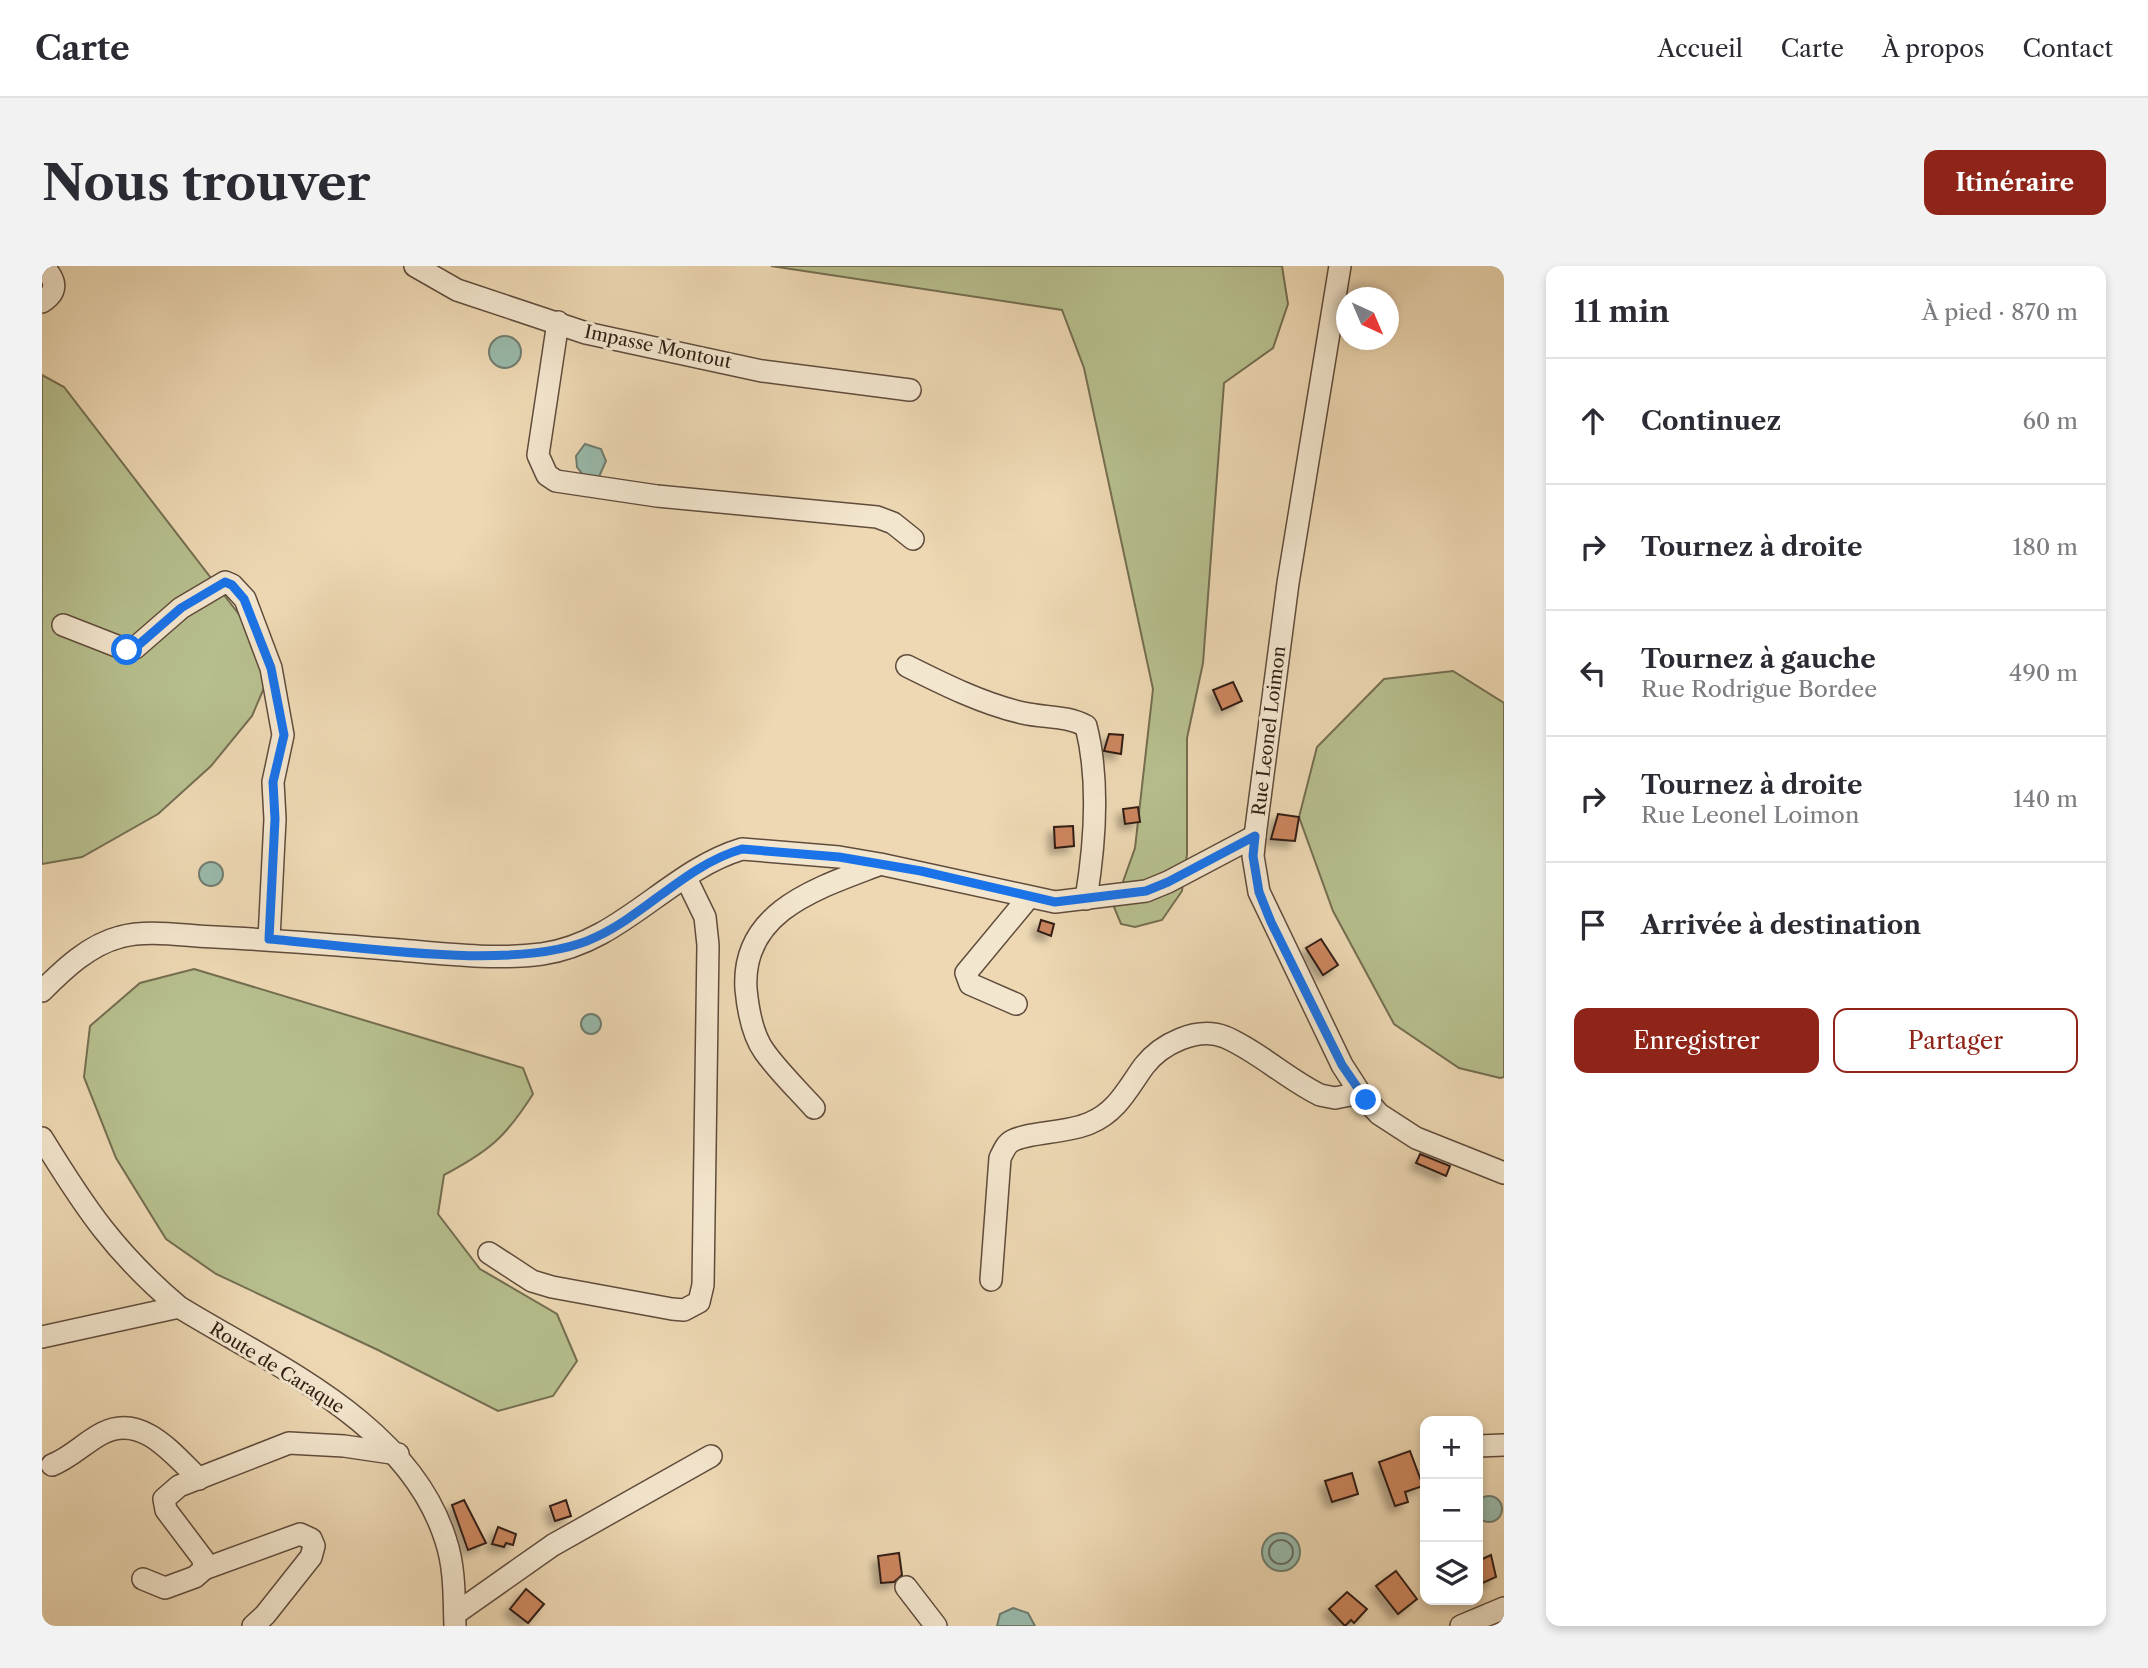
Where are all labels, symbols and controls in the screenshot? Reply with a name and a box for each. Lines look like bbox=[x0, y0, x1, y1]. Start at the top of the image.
text: Carte bbox=[35, 28, 130, 69]
text: Accueil bbox=[1658, 34, 1743, 63]
text: Carte bbox=[1781, 34, 1844, 63]
text: À propos bbox=[1882, 34, 1985, 63]
text: Contact bbox=[2023, 34, 2113, 63]
button: Itinéraire bbox=[1924, 150, 2106, 215]
text: Nous trouver bbox=[42, 152, 370, 213]
north arrow bbox=[1336, 287, 1399, 350]
text: 11 min bbox=[1574, 293, 1670, 330]
text: À pied · 870 m bbox=[1922, 298, 2078, 326]
street label: Impasse Montout bbox=[583, 321, 734, 373]
icon: ahead bbox=[1574, 402, 1612, 440]
text: Continuez bbox=[1641, 405, 1781, 437]
text: 60 m bbox=[2022, 407, 2078, 435]
icon: right bbox=[1574, 528, 1612, 566]
text: Tournez à droite bbox=[1641, 531, 1863, 563]
text: 180 m bbox=[2013, 533, 2078, 561]
route start bbox=[111, 634, 142, 665]
text: Tournez à gauche bbox=[1641, 643, 1876, 675]
street label: Rue Leonel Loimon bbox=[1248, 645, 1290, 817]
icon: left bbox=[1574, 654, 1612, 692]
text: 490 m bbox=[2009, 659, 2078, 687]
text: Rue Rodrigue Bordee bbox=[1641, 675, 1877, 703]
text: Tournez à droite bbox=[1641, 769, 1863, 801]
icon: right bbox=[1574, 780, 1612, 818]
text: 140 m bbox=[2013, 785, 2078, 813]
text: Rue Leonel Loimon bbox=[1641, 801, 1859, 829]
icon: arrive bbox=[1574, 906, 1612, 944]
text: Arrivée à destination bbox=[1641, 909, 1921, 941]
button: Enregistrer bbox=[1574, 1008, 1819, 1073]
button: Partager bbox=[1833, 1008, 2078, 1073]
route end bbox=[1350, 1084, 1381, 1115]
street label: Route de Caraque bbox=[206, 1318, 348, 1418]
map controls bbox=[1420, 1416, 1483, 1605]
button: + bbox=[1420, 1416, 1483, 1479]
button: − bbox=[1420, 1479, 1483, 1542]
button: layers bbox=[1420, 1542, 1483, 1605]

